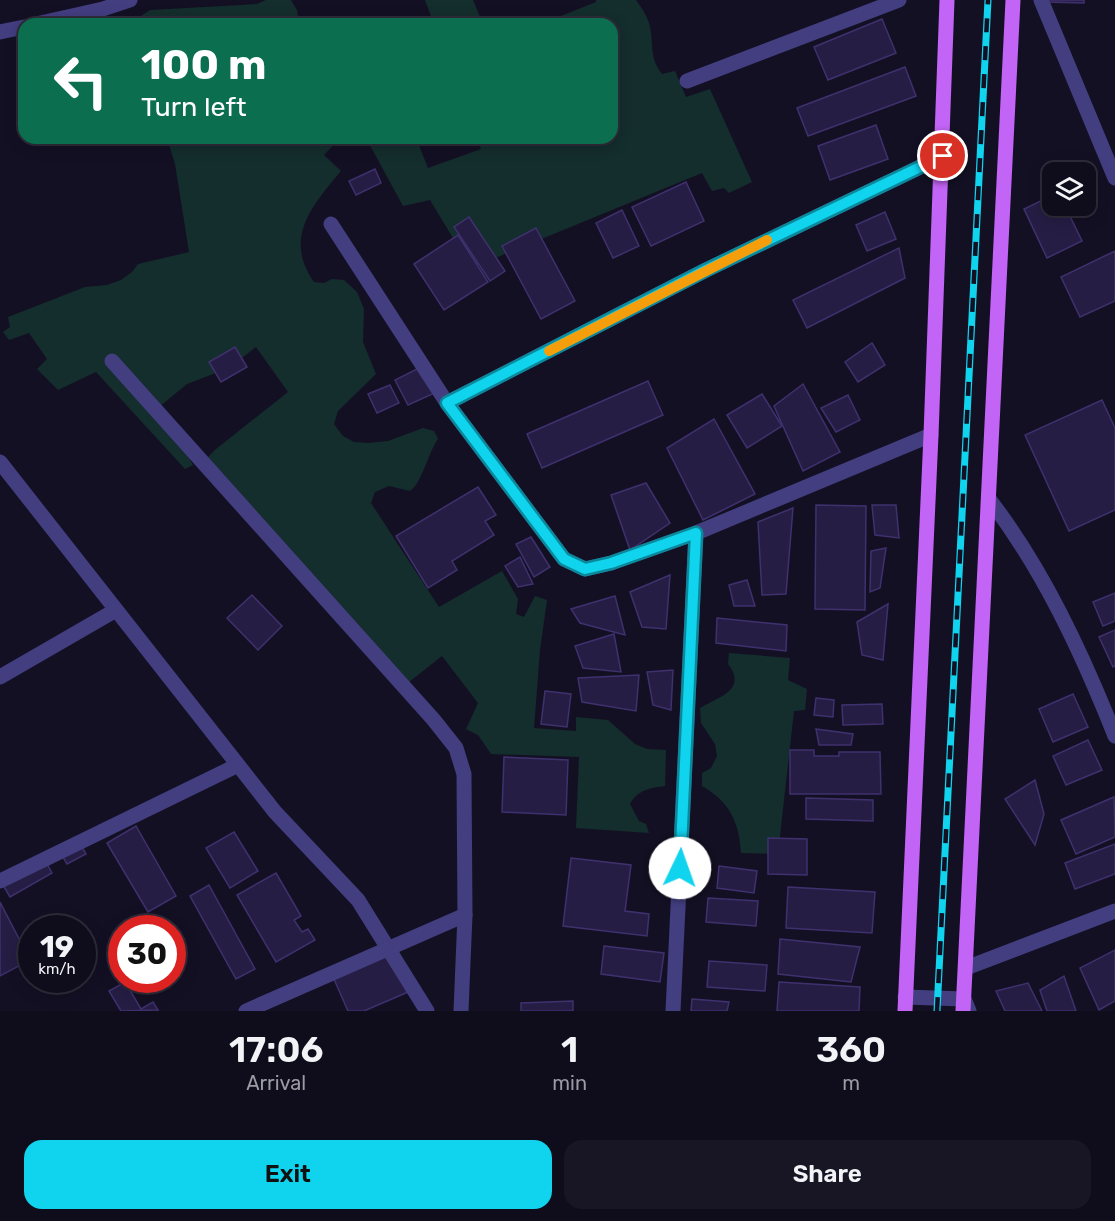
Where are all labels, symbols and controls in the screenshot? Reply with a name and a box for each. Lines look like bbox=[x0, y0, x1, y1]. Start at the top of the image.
text: 100 m bbox=[141, 40, 266, 90]
icon: left bbox=[42, 42, 120, 120]
text: Turn left bbox=[141, 91, 246, 123]
pin bbox=[917, 130, 968, 181]
icon: arrive bbox=[926, 139, 959, 172]
map controls bbox=[1042, 162, 1096, 216]
button: layers bbox=[1042, 162, 1096, 216]
position arrow bbox=[648, 836, 712, 900]
speed limit sign: 30 bbox=[108, 915, 186, 993]
text: 19 bbox=[40, 929, 74, 965]
text: km/h bbox=[38, 960, 76, 978]
text: 17:06 bbox=[229, 1028, 323, 1071]
text: 1 bbox=[561, 1028, 578, 1071]
text: 360 bbox=[816, 1028, 886, 1071]
text: Arrival bbox=[246, 1071, 306, 1095]
text: min bbox=[552, 1071, 587, 1095]
text: m bbox=[842, 1071, 860, 1095]
button: Exit bbox=[24, 1140, 552, 1209]
button: Share bbox=[564, 1140, 1091, 1209]

